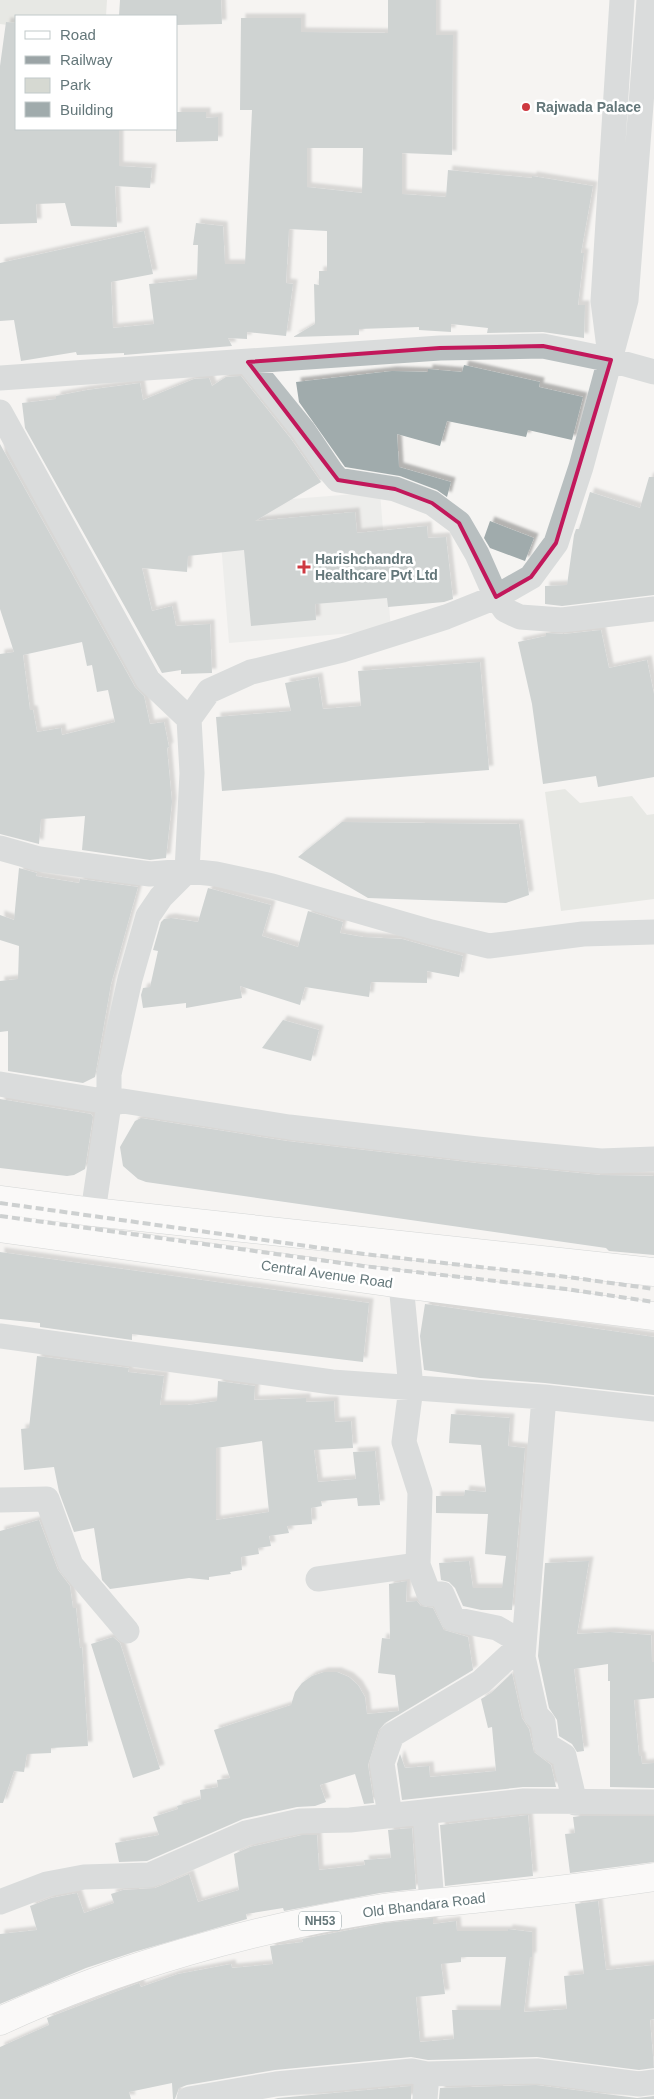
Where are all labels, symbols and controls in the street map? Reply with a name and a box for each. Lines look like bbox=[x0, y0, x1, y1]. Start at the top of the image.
legend bbox=[15, 15, 178, 130]
text: Road bbox=[60, 26, 96, 43]
text: Railway bbox=[60, 51, 113, 68]
text: Park bbox=[60, 76, 91, 93]
place label: Rajwada Palace bbox=[536, 99, 641, 115]
text: Building bbox=[60, 101, 113, 118]
marker: Rajwada Palace bbox=[520, 101, 532, 113]
place label: Harishchandra Healthcare Pvt Ltd bbox=[315, 551, 438, 583]
marker: Harishchandra Healthcare Pvt Ltd bbox=[297, 560, 311, 574]
street label: Central Avenue Road bbox=[260, 1257, 394, 1291]
street label: Old Bhandara Road bbox=[362, 1890, 486, 1920]
road number: NH53 bbox=[299, 1912, 341, 1930]

